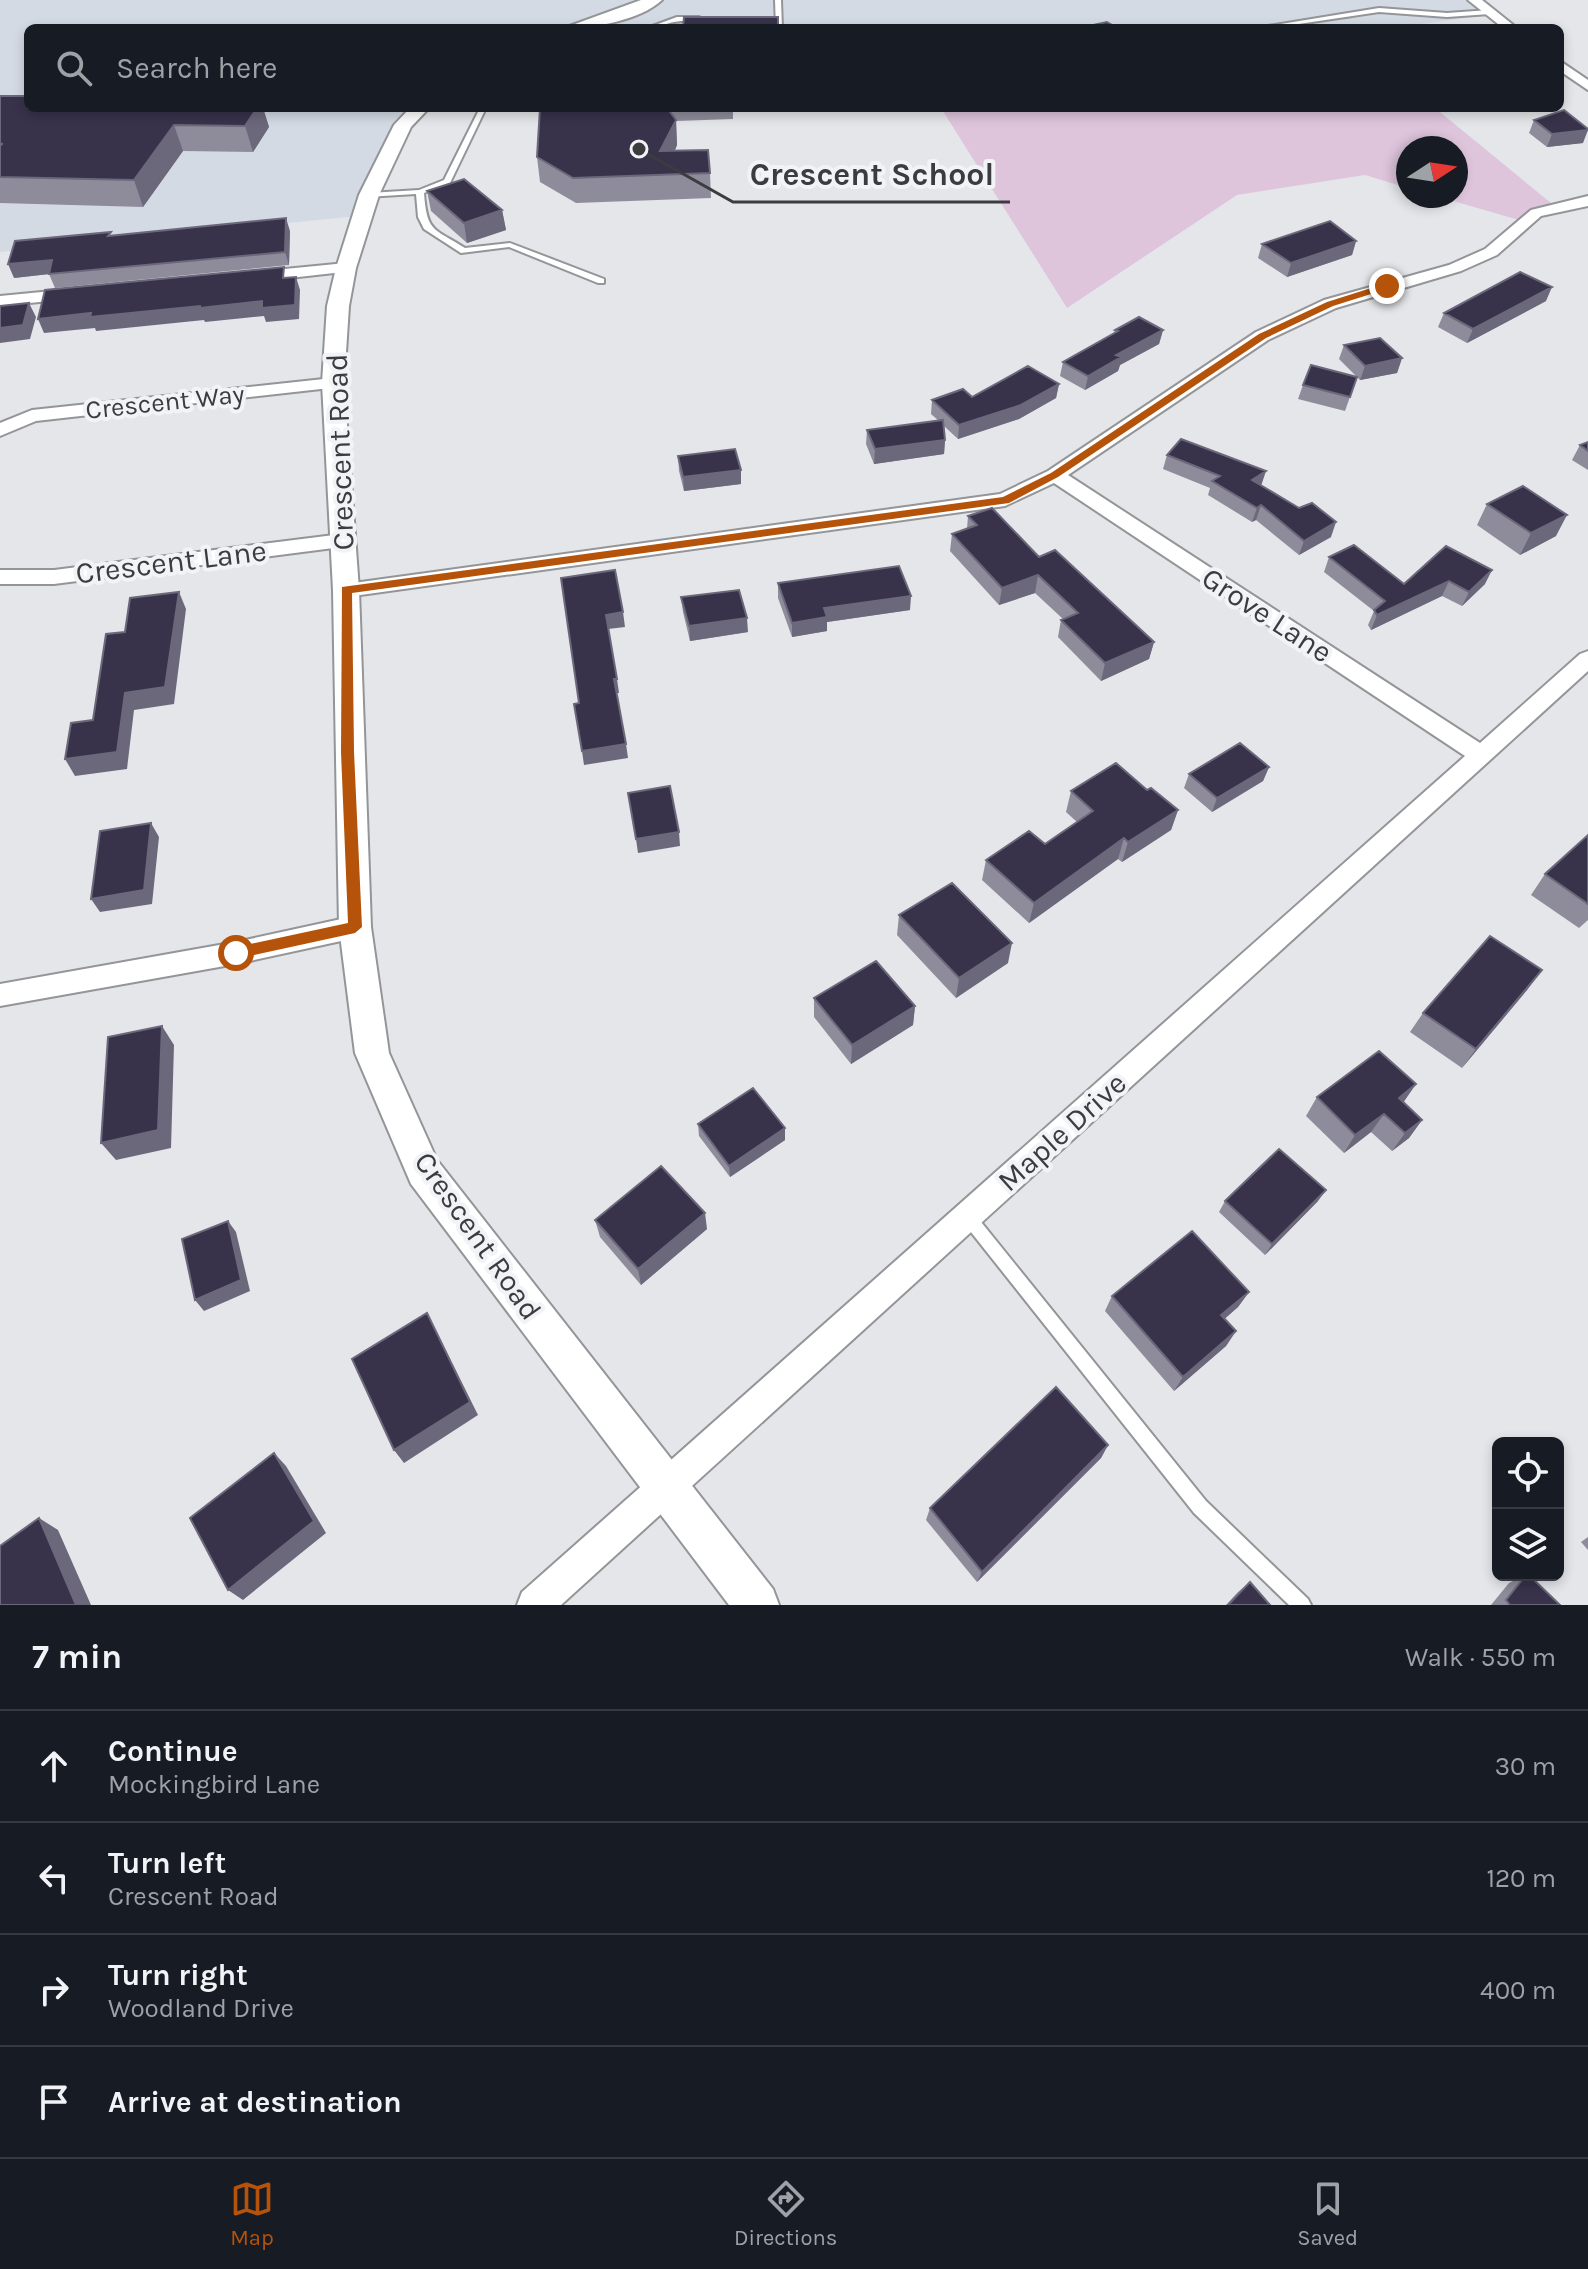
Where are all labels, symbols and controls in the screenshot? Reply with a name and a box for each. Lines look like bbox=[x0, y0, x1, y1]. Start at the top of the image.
search box bbox=[24, 24, 1564, 112]
icon: search bbox=[52, 46, 96, 90]
text: Search here bbox=[116, 50, 277, 86]
north arrow bbox=[1396, 136, 1468, 208]
callout: Crescent School bbox=[733, 146, 1010, 202]
text: Crescent School bbox=[750, 156, 994, 193]
route end bbox=[1369, 268, 1405, 304]
street label: Crescent Road bbox=[319, 353, 361, 551]
street label: Crescent Way bbox=[84, 378, 246, 426]
street label: Crescent Lane bbox=[74, 532, 268, 592]
street label: Grove Lane bbox=[1195, 560, 1339, 670]
route start bbox=[218, 935, 254, 971]
street label: Maple Drive bbox=[990, 1065, 1134, 1199]
street label: Crescent Road bbox=[407, 1145, 549, 1327]
map controls bbox=[1492, 1437, 1564, 1581]
button: locate bbox=[1492, 1437, 1564, 1509]
button: layers bbox=[1492, 1509, 1564, 1581]
text: 7 min bbox=[32, 1637, 122, 1677]
text: Walk · 550 m bbox=[1405, 1642, 1556, 1673]
text: Continue bbox=[108, 1733, 238, 1769]
icon: ahead bbox=[32, 1744, 76, 1788]
text: 30 m bbox=[1495, 1751, 1556, 1782]
text: Mockingbird Lane bbox=[108, 1769, 320, 1800]
text: Turn left bbox=[108, 1845, 226, 1881]
icon: left bbox=[32, 1856, 76, 1900]
text: 120 m bbox=[1486, 1863, 1556, 1894]
text: Crescent Road bbox=[108, 1881, 279, 1912]
text: Turn right bbox=[108, 1957, 248, 1993]
icon: right bbox=[32, 1968, 76, 2012]
text: 400 m bbox=[1480, 1975, 1556, 2006]
text: Woodland Drive bbox=[108, 1993, 294, 2024]
icon: arrive bbox=[32, 2080, 76, 2124]
text: Arrive at destination bbox=[108, 2084, 402, 2120]
tab: Map bbox=[230, 2177, 274, 2251]
tab: Directions bbox=[734, 2177, 837, 2251]
tab: Saved bbox=[1297, 2177, 1358, 2251]

